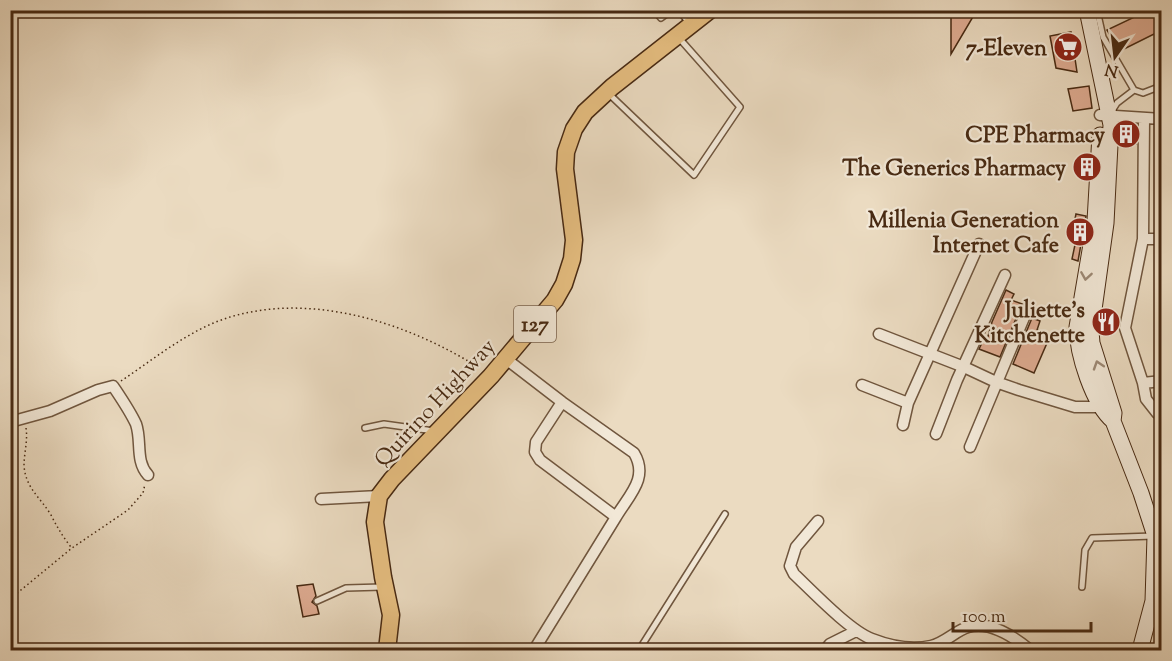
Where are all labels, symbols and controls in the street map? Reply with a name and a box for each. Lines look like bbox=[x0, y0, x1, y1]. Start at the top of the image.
north arrow bbox=[1085, 27, 1145, 87]
supermarket icon: 7-Eleven bbox=[1052, 31, 1084, 63]
place label: 7-Eleven bbox=[966, 34, 1047, 66]
text: N bbox=[1103, 56, 1121, 82]
building icon: CPE Pharmacy bbox=[1110, 118, 1142, 150]
place label: CPE Pharmacy bbox=[965, 121, 1105, 153]
building icon: The Generics Pharmacy bbox=[1071, 151, 1103, 183]
place label: The Generics Pharmacy bbox=[842, 154, 1066, 186]
place label: Millenia Generation Internet Cafe bbox=[868, 206, 1059, 263]
building icon: Millenia Generation Internet Cafe bbox=[1064, 216, 1096, 248]
one-way arrow bbox=[1080, 270, 1093, 280]
place label: Juliette's Kitchenette bbox=[974, 296, 1085, 353]
road number: 127 bbox=[514, 306, 556, 342]
restaurant icon: Juliette's Kitchenette bbox=[1090, 306, 1122, 338]
street label: Quirino Highway bbox=[368, 333, 504, 475]
one-way arrow bbox=[1093, 360, 1105, 371]
scale bar bbox=[953, 595, 1091, 633]
text: 100 m bbox=[962, 605, 1006, 631]

